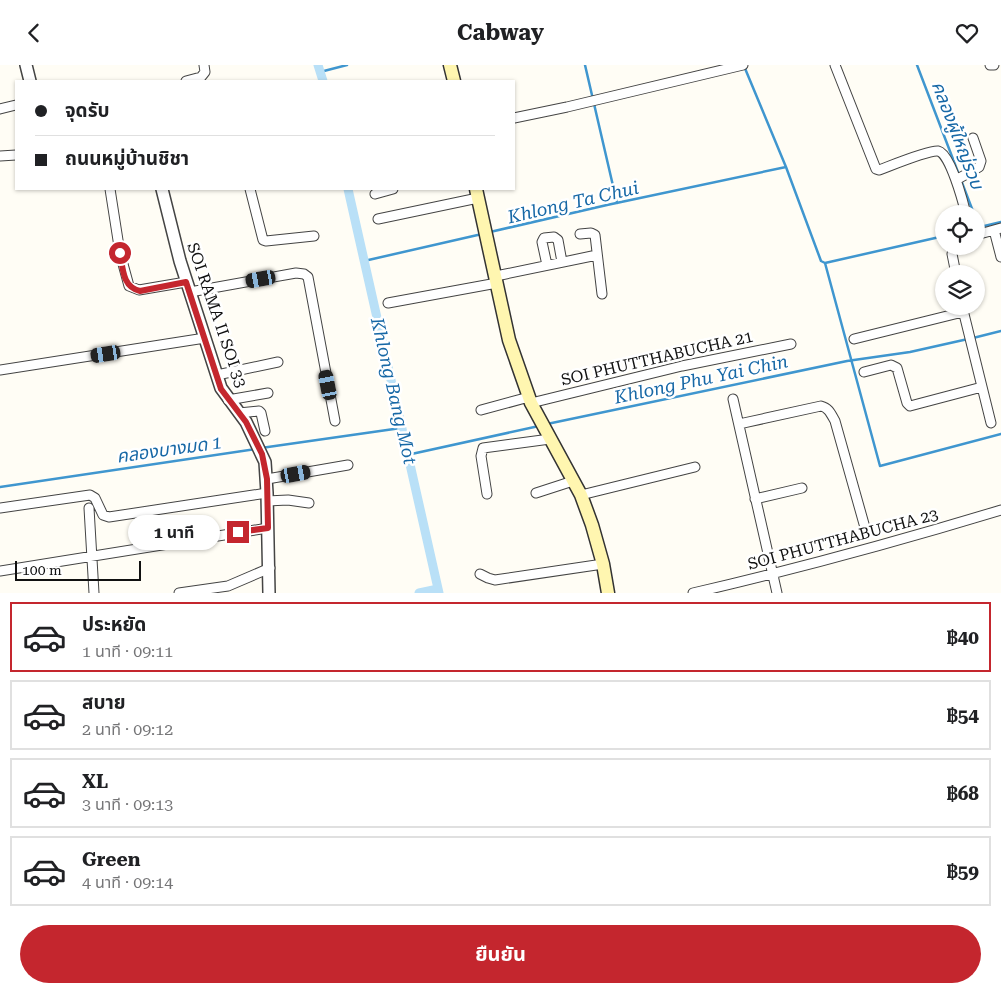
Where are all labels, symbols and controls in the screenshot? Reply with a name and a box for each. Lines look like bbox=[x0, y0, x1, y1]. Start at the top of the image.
icon: back bbox=[20, 19, 48, 47]
icon: heart bbox=[953, 19, 981, 47]
text: Cabway bbox=[457, 20, 544, 45]
water label: คลองผู้ใหญ่รวบ bbox=[927, 78, 989, 193]
text: จุดรับ bbox=[65, 99, 110, 122]
text: ถนนหมู่บ้านชิชา bbox=[65, 147, 189, 170]
water label: Khlong Ta Chui bbox=[504, 177, 641, 228]
map controls bbox=[935, 205, 985, 315]
button: locate bbox=[935, 205, 985, 255]
street label: SOI RAMA II SOI 33 bbox=[183, 240, 251, 390]
route start bbox=[109, 242, 131, 264]
button: layers bbox=[935, 265, 985, 315]
car bbox=[244, 269, 277, 289]
water label: Khlong Bang Mot bbox=[367, 315, 421, 467]
street label: SOI PHUTTHABUCHA 21 bbox=[559, 327, 755, 389]
car bbox=[90, 344, 121, 364]
water label: Khlong Phu Yai Chin bbox=[611, 350, 790, 408]
car bbox=[317, 369, 338, 401]
water label: คลองบางมด 1 bbox=[115, 431, 223, 467]
car bbox=[279, 464, 312, 484]
street label: SOI PHUTTHABUCHA 23 bbox=[746, 504, 940, 574]
callout: 1 นาที bbox=[128, 515, 220, 549]
route end bbox=[227, 521, 249, 543]
text: 1 นาที bbox=[154, 523, 194, 542]
scale bar bbox=[15, 558, 141, 581]
text: 100 m bbox=[22, 562, 62, 578]
text: ประหยัด bbox=[82, 613, 146, 636]
icon: car bbox=[22, 615, 67, 660]
text: ฿40 bbox=[947, 626, 979, 649]
text: 1 นาที · 09:11 bbox=[82, 642, 173, 661]
text: สบาย bbox=[82, 691, 126, 714]
icon: car bbox=[22, 693, 67, 738]
text: ฿54 bbox=[947, 704, 979, 727]
text: 2 นาที · 09:12 bbox=[82, 720, 173, 739]
text: XL bbox=[82, 770, 108, 793]
icon: car bbox=[22, 771, 67, 816]
text: ฿68 bbox=[947, 782, 979, 805]
text: 3 นาที · 09:13 bbox=[82, 795, 173, 814]
text: Green bbox=[82, 848, 140, 871]
icon: car bbox=[22, 849, 67, 894]
text: ฿59 bbox=[947, 860, 979, 883]
text: 4 นาที · 09:14 bbox=[82, 873, 173, 892]
button: ยืนยัน bbox=[20, 925, 981, 983]

